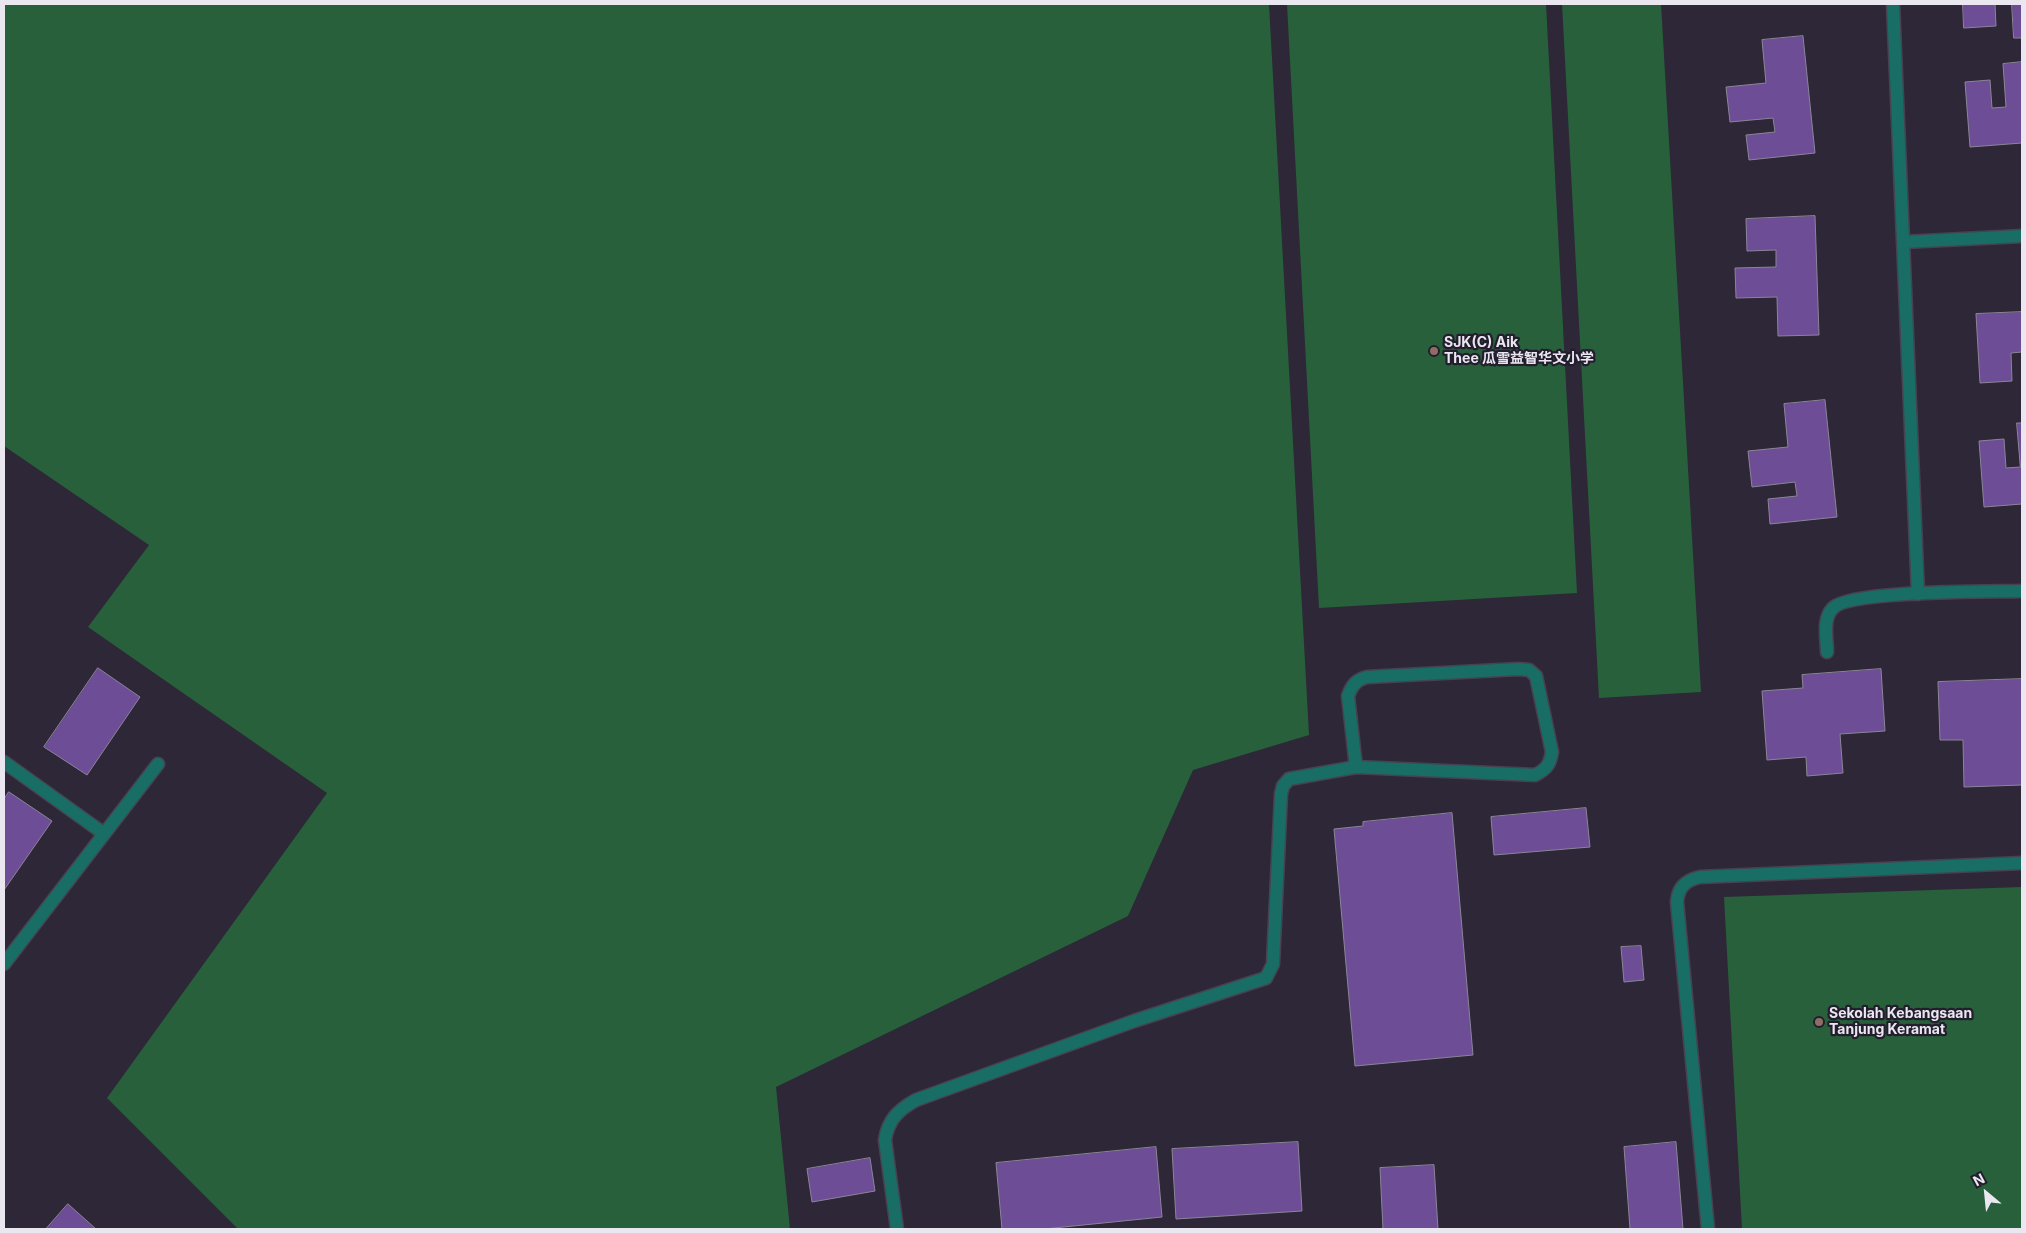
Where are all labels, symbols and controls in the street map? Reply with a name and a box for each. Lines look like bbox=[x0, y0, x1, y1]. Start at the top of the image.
place label: SJK(C) Aik Thee 瓜雪益智华文小学 bbox=[1444, 335, 1594, 368]
marker: SJK(C) Aik Thee 瓜雪益智华文小学 bbox=[1428, 345, 1440, 357]
place label: Sekolah Kebangsaan Tanjung Keramat bbox=[1829, 1006, 1972, 1038]
marker: Sekolah Kebangsaan Tanjung Keramat bbox=[1813, 1016, 1825, 1028]
north arrow bbox=[1961, 1168, 2011, 1218]
text: N bbox=[1970, 1169, 1987, 1189]

